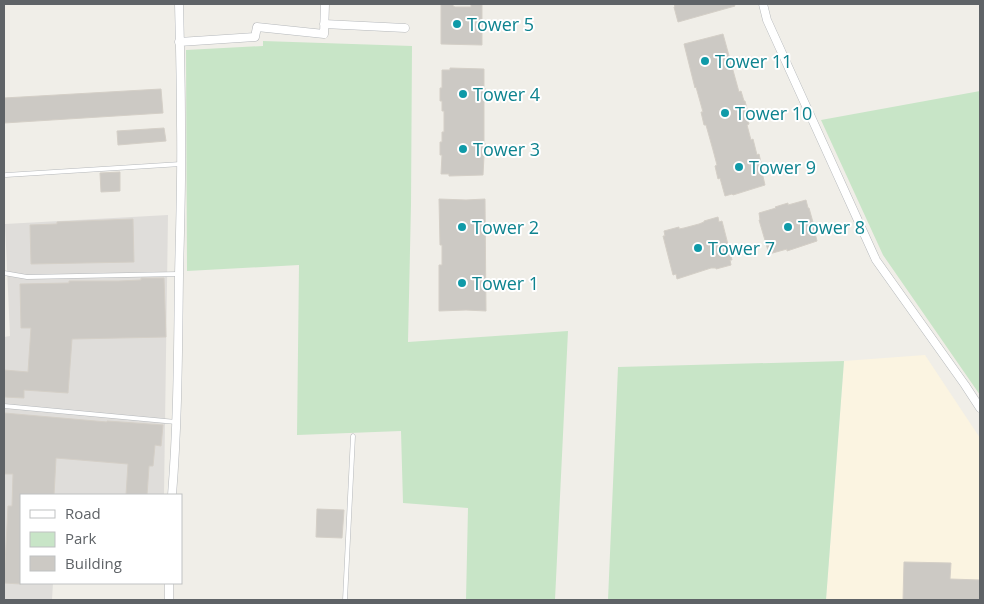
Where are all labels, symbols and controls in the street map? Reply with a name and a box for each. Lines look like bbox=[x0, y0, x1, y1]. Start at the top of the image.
place label: Tower 5 bbox=[467, 12, 534, 36]
marker: Tower 5 bbox=[451, 18, 463, 30]
place label: Tower 11 bbox=[715, 49, 792, 73]
marker: Tower 11 bbox=[699, 55, 711, 67]
place label: Tower 4 bbox=[473, 82, 540, 106]
marker: Tower 4 bbox=[457, 88, 469, 100]
place label: Tower 10 bbox=[735, 101, 812, 125]
marker: Tower 10 bbox=[719, 107, 731, 119]
place label: Tower 3 bbox=[473, 137, 540, 161]
marker: Tower 3 bbox=[457, 143, 469, 155]
place label: Tower 9 bbox=[749, 155, 816, 179]
marker: Tower 9 bbox=[733, 161, 745, 173]
place label: Tower 2 bbox=[472, 215, 539, 239]
place label: Tower 8 bbox=[798, 215, 865, 239]
marker: Tower 2 bbox=[456, 221, 468, 233]
marker: Tower 8 bbox=[782, 221, 794, 233]
place label: Tower 7 bbox=[708, 236, 775, 260]
marker: Tower 7 bbox=[692, 242, 704, 254]
place label: Tower 1 bbox=[472, 271, 539, 295]
marker: Tower 1 bbox=[456, 277, 468, 289]
legend bbox=[20, 494, 182, 584]
text: Road bbox=[65, 503, 101, 523]
text: Park bbox=[65, 528, 96, 548]
text: Building bbox=[65, 553, 122, 573]

